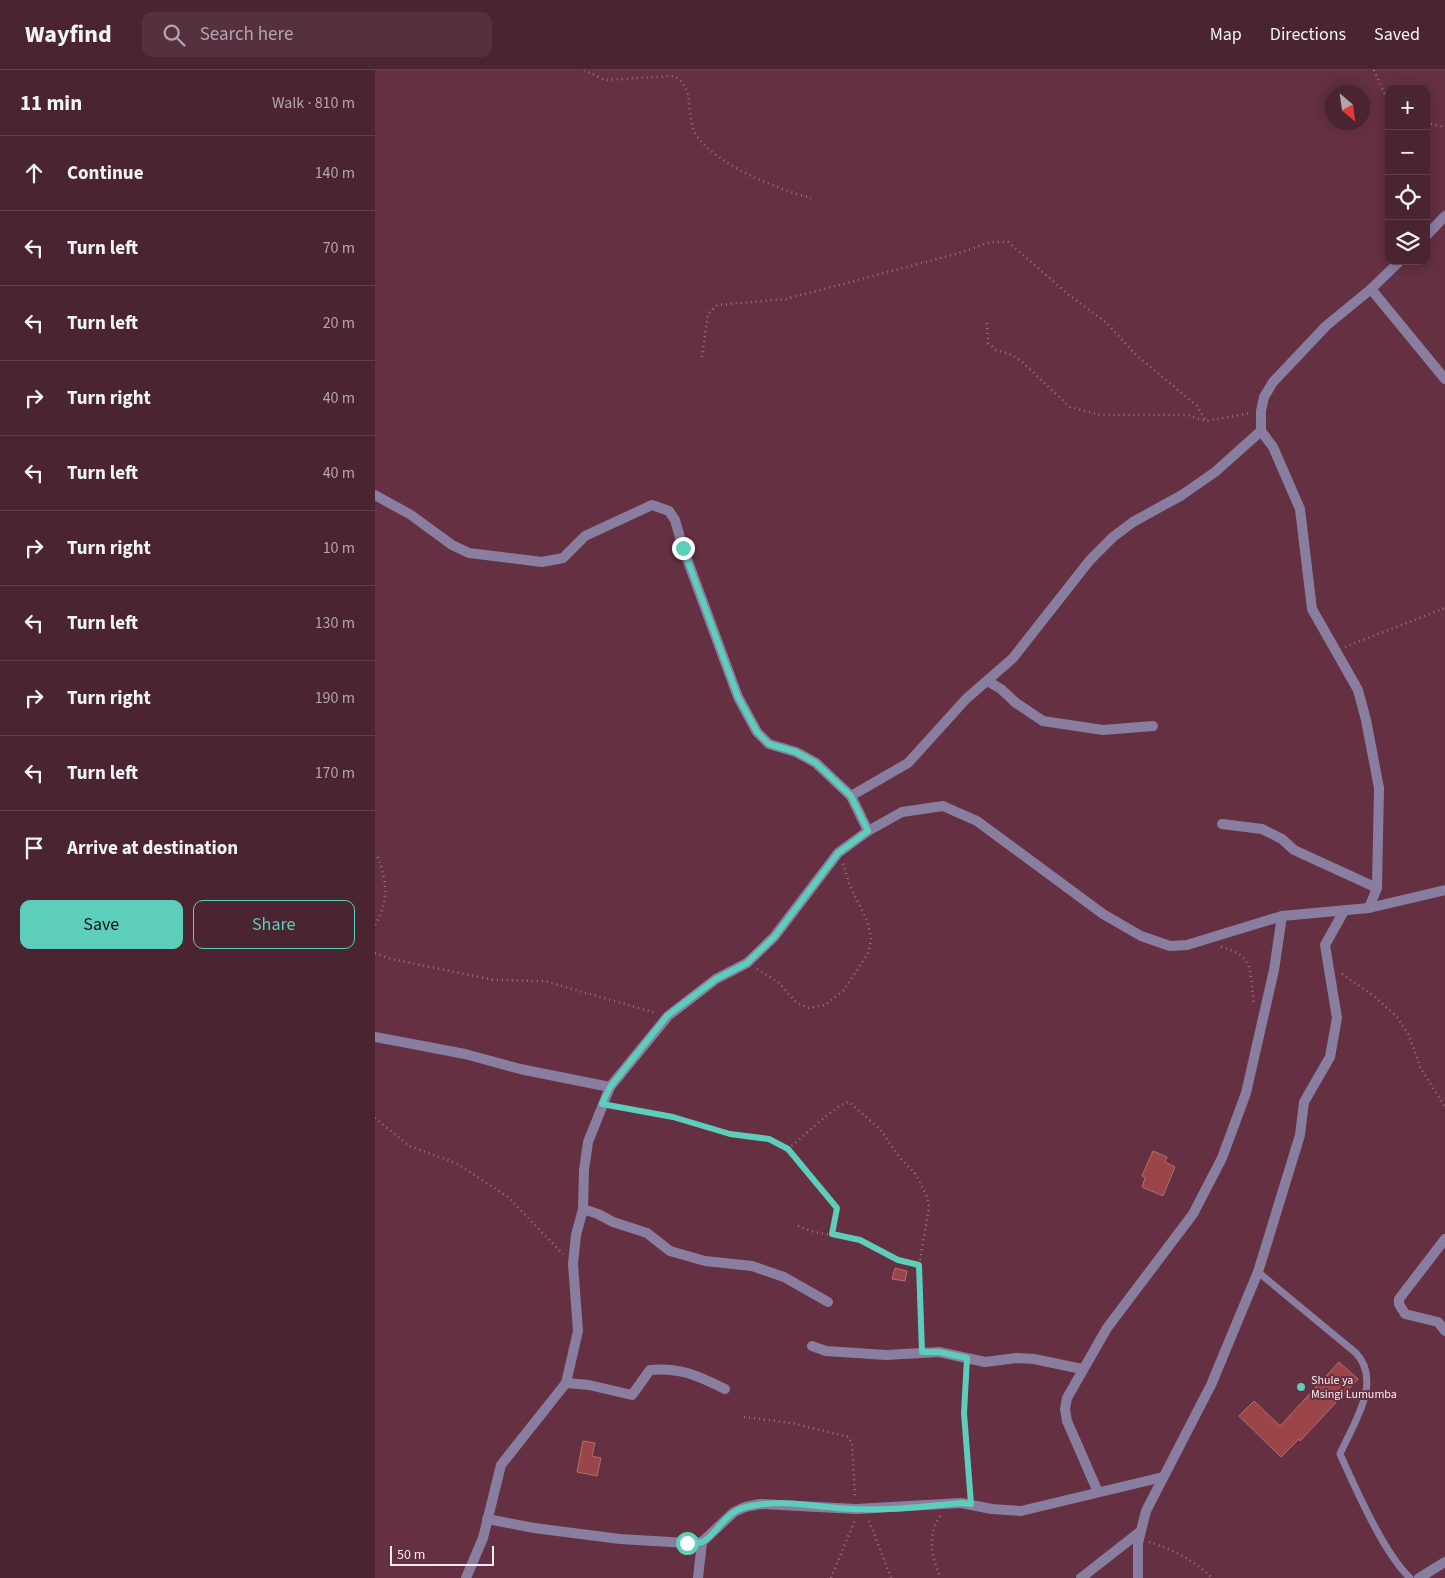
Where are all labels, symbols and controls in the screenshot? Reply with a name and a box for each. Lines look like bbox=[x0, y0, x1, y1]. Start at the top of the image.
search box bbox=[142, 12, 492, 57]
text: Wayfind bbox=[25, 17, 112, 52]
icon: search bbox=[160, 21, 188, 49]
text: Search here bbox=[200, 21, 293, 48]
text: Map bbox=[1210, 22, 1242, 47]
text: Directions bbox=[1270, 22, 1346, 47]
text: Saved bbox=[1374, 22, 1420, 47]
north arrow bbox=[1325, 85, 1370, 130]
map controls bbox=[1385, 85, 1430, 265]
button: + bbox=[1385, 85, 1430, 130]
text: 11 min bbox=[20, 88, 82, 118]
text: Walk · 810 m bbox=[272, 92, 355, 114]
button: − bbox=[1385, 130, 1430, 175]
icon: ahead bbox=[20, 159, 48, 187]
text: Continue bbox=[67, 160, 144, 187]
text: 140 m bbox=[315, 162, 355, 184]
button: locate bbox=[1385, 175, 1430, 220]
button: layers bbox=[1385, 220, 1430, 265]
icon: left bbox=[20, 234, 48, 262]
text: Turn left bbox=[67, 235, 138, 262]
text: 70 m bbox=[323, 237, 355, 259]
icon: left bbox=[20, 309, 48, 337]
text: Turn left bbox=[67, 310, 138, 337]
text: 20 m bbox=[323, 312, 355, 334]
icon: right bbox=[20, 384, 48, 412]
text: Turn right bbox=[67, 385, 151, 412]
text: 40 m bbox=[323, 387, 355, 409]
icon: left bbox=[20, 459, 48, 487]
text: Turn left bbox=[67, 460, 138, 487]
text: 40 m bbox=[323, 462, 355, 484]
icon: right bbox=[20, 534, 48, 562]
text: Turn right bbox=[67, 535, 151, 562]
text: 10 m bbox=[323, 537, 355, 559]
route end bbox=[672, 537, 695, 560]
icon: left bbox=[20, 609, 48, 637]
text: Turn left bbox=[67, 610, 138, 637]
text: 130 m bbox=[315, 612, 355, 634]
icon: right bbox=[20, 684, 48, 712]
text: Turn right bbox=[67, 685, 151, 712]
text: 190 m bbox=[315, 687, 355, 709]
icon: left bbox=[20, 759, 48, 787]
text: Turn left bbox=[67, 760, 138, 787]
text: 170 m bbox=[315, 762, 355, 784]
icon: arrive bbox=[20, 834, 48, 862]
text: Arrive at destination bbox=[67, 835, 238, 862]
button: Save bbox=[20, 900, 183, 949]
button: Share bbox=[193, 900, 355, 949]
place label: Shule ya Msingi Lumumba bbox=[1311, 1372, 1397, 1403]
marker: Shule ya Msingi Lumumba bbox=[1295, 1381, 1307, 1393]
route start bbox=[676, 1532, 699, 1555]
scale bar bbox=[390, 1543, 494, 1566]
text: 50 m bbox=[397, 1545, 425, 1565]

